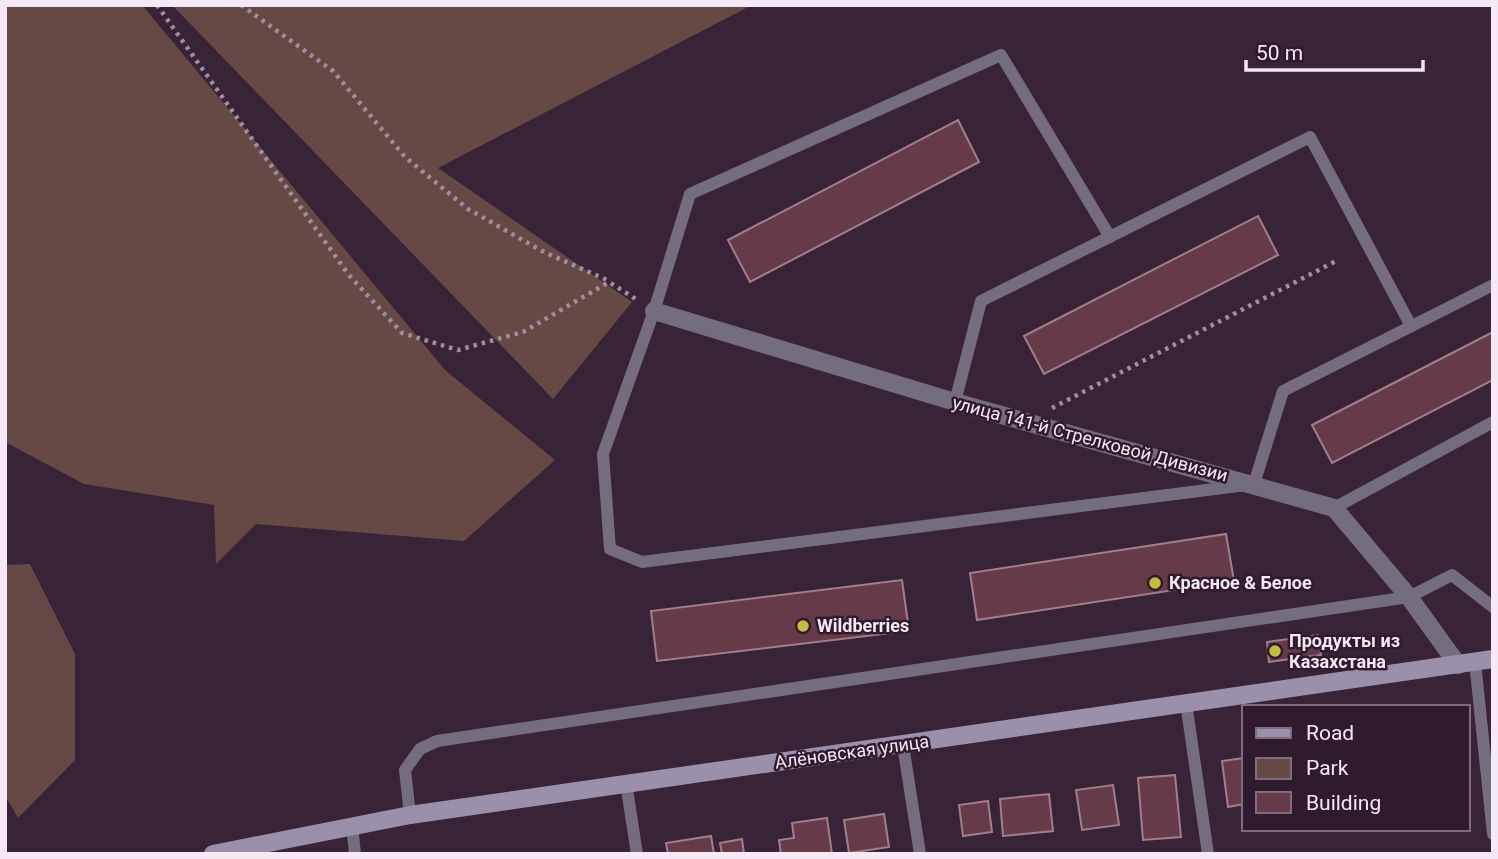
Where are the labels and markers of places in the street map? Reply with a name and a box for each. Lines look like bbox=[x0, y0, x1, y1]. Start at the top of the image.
place label: Красное & Белое bbox=[1169, 572, 1312, 593]
marker: Красное & Белое bbox=[1147, 575, 1163, 591]
place label: Wildberries bbox=[817, 615, 909, 636]
marker: Wildberries bbox=[795, 618, 811, 634]
place label: Продукты из Казахстана bbox=[1289, 630, 1400, 672]
marker: Продукты из Казахстана bbox=[1267, 643, 1283, 659]

